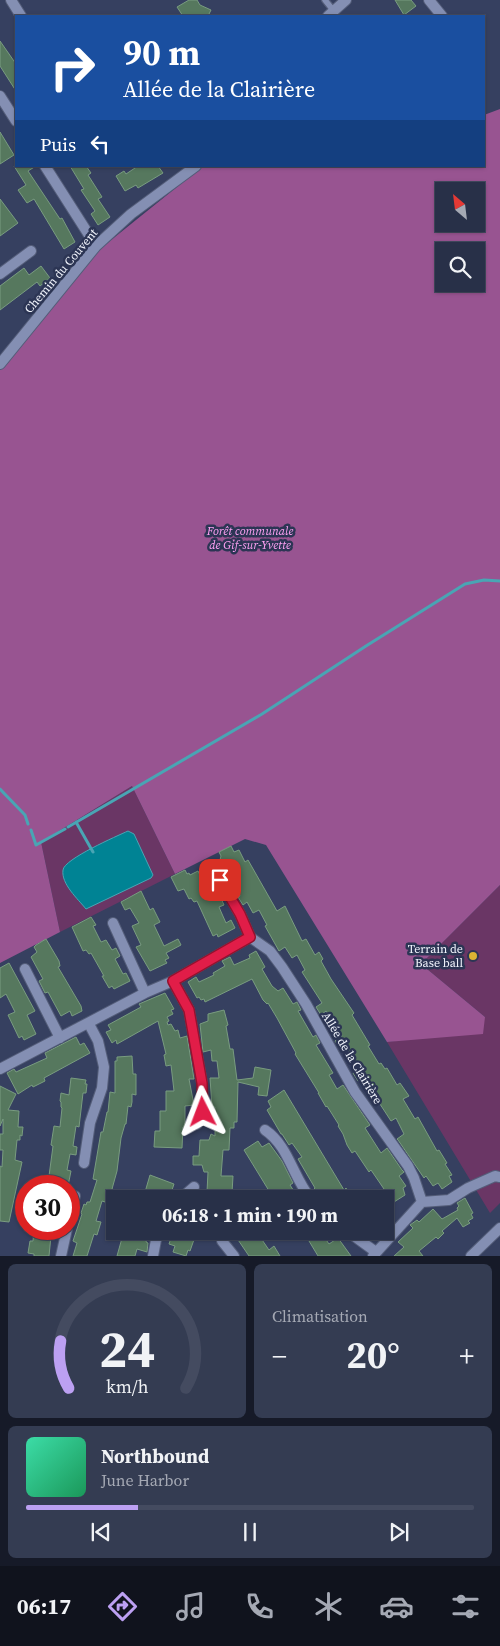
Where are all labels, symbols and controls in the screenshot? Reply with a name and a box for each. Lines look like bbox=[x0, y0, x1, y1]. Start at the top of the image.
text: 90 m bbox=[123, 29, 200, 77]
icon: right bbox=[40, 35, 105, 100]
text: Allée de la Clairière bbox=[123, 74, 315, 104]
icon: left bbox=[86, 130, 114, 158]
text: Puis bbox=[40, 131, 76, 157]
north arrow bbox=[435, 182, 485, 232]
map controls bbox=[435, 182, 485, 292]
street label: Chemin du Couvent bbox=[21, 225, 101, 317]
button: search bbox=[435, 242, 485, 292]
park label: Forêt communale de Gif-sur-Yvette bbox=[206, 523, 293, 553]
pin bbox=[199, 859, 241, 901]
icon: arrive bbox=[206, 866, 234, 894]
place label: Terrain de Base ball bbox=[408, 941, 463, 971]
marker: Terrain de Base ball bbox=[467, 950, 479, 962]
street label: Allée de la Clairière bbox=[318, 1009, 386, 1107]
position arrow bbox=[176, 1085, 228, 1137]
speed limit sign: 30 bbox=[15, 1175, 80, 1240]
text: 06:18 · 1 min · 190 m bbox=[162, 1202, 338, 1228]
text: Climatisation bbox=[272, 1305, 368, 1327]
text: 24 bbox=[99, 1313, 155, 1384]
text: 20° bbox=[346, 1329, 400, 1381]
text: − bbox=[272, 1337, 287, 1375]
text: + bbox=[459, 1337, 474, 1375]
text: km/h bbox=[106, 1374, 149, 1399]
text: Northbound bbox=[101, 1443, 209, 1469]
text: June Harbor bbox=[101, 1469, 189, 1491]
icon: previous bbox=[87, 1518, 115, 1546]
icon: pause bbox=[236, 1518, 264, 1546]
icon: next bbox=[385, 1518, 413, 1546]
icon: directions bbox=[105, 1589, 140, 1624]
icon: music bbox=[173, 1589, 208, 1624]
icon: phone bbox=[242, 1589, 277, 1624]
icon: climate bbox=[311, 1589, 346, 1624]
icon: car bbox=[379, 1589, 414, 1624]
icon: filters bbox=[448, 1589, 483, 1624]
text: 06:17 bbox=[17, 1591, 71, 1621]

